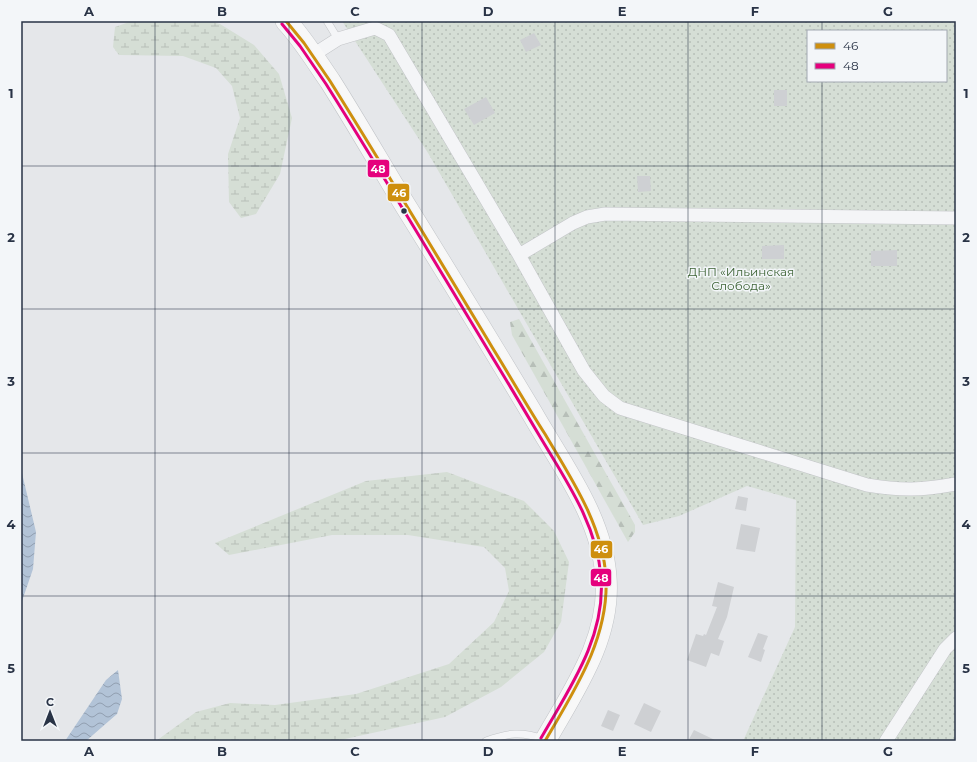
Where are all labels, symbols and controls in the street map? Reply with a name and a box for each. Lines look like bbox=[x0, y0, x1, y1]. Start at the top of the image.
text: A bbox=[83, 3, 95, 19]
text: B bbox=[217, 3, 227, 19]
text: C bbox=[350, 3, 360, 19]
text: D bbox=[483, 3, 494, 19]
text: E bbox=[618, 3, 627, 19]
text: F bbox=[751, 3, 759, 19]
text: G bbox=[883, 3, 893, 19]
legend bbox=[807, 30, 947, 82]
text: 46 bbox=[843, 38, 858, 53]
text: 48 bbox=[843, 58, 859, 73]
text: 1 bbox=[8, 85, 14, 101]
text: 1 bbox=[963, 85, 969, 101]
line badge: 48 bbox=[367, 159, 390, 178]
text: 48 bbox=[371, 162, 385, 176]
line badge: 46 bbox=[387, 183, 410, 202]
text: 46 bbox=[392, 186, 406, 200]
unlabelled marker bbox=[399, 206, 409, 216]
text: 2 bbox=[7, 229, 15, 245]
text: 2 bbox=[962, 229, 970, 245]
park label: ДНП «Ильинская Слобода» bbox=[688, 264, 794, 293]
text: 3 bbox=[6, 373, 15, 389]
text: 3 bbox=[961, 373, 970, 389]
text: 4 bbox=[7, 516, 16, 532]
text: 4 bbox=[962, 516, 971, 532]
line badge: 46 bbox=[590, 540, 613, 559]
text: 46 bbox=[594, 542, 608, 556]
line badge: 48 bbox=[590, 568, 612, 587]
text: 48 bbox=[594, 571, 608, 585]
text: 5 bbox=[7, 660, 15, 676]
text: 5 bbox=[962, 660, 970, 676]
north arrow bbox=[30, 692, 70, 732]
text: С bbox=[46, 695, 54, 709]
text: A bbox=[83, 743, 95, 759]
text: B bbox=[217, 743, 227, 759]
text: C bbox=[350, 743, 360, 759]
text: D bbox=[483, 743, 494, 759]
text: E bbox=[618, 743, 627, 759]
text: F bbox=[751, 743, 759, 759]
text: G bbox=[883, 743, 893, 759]

